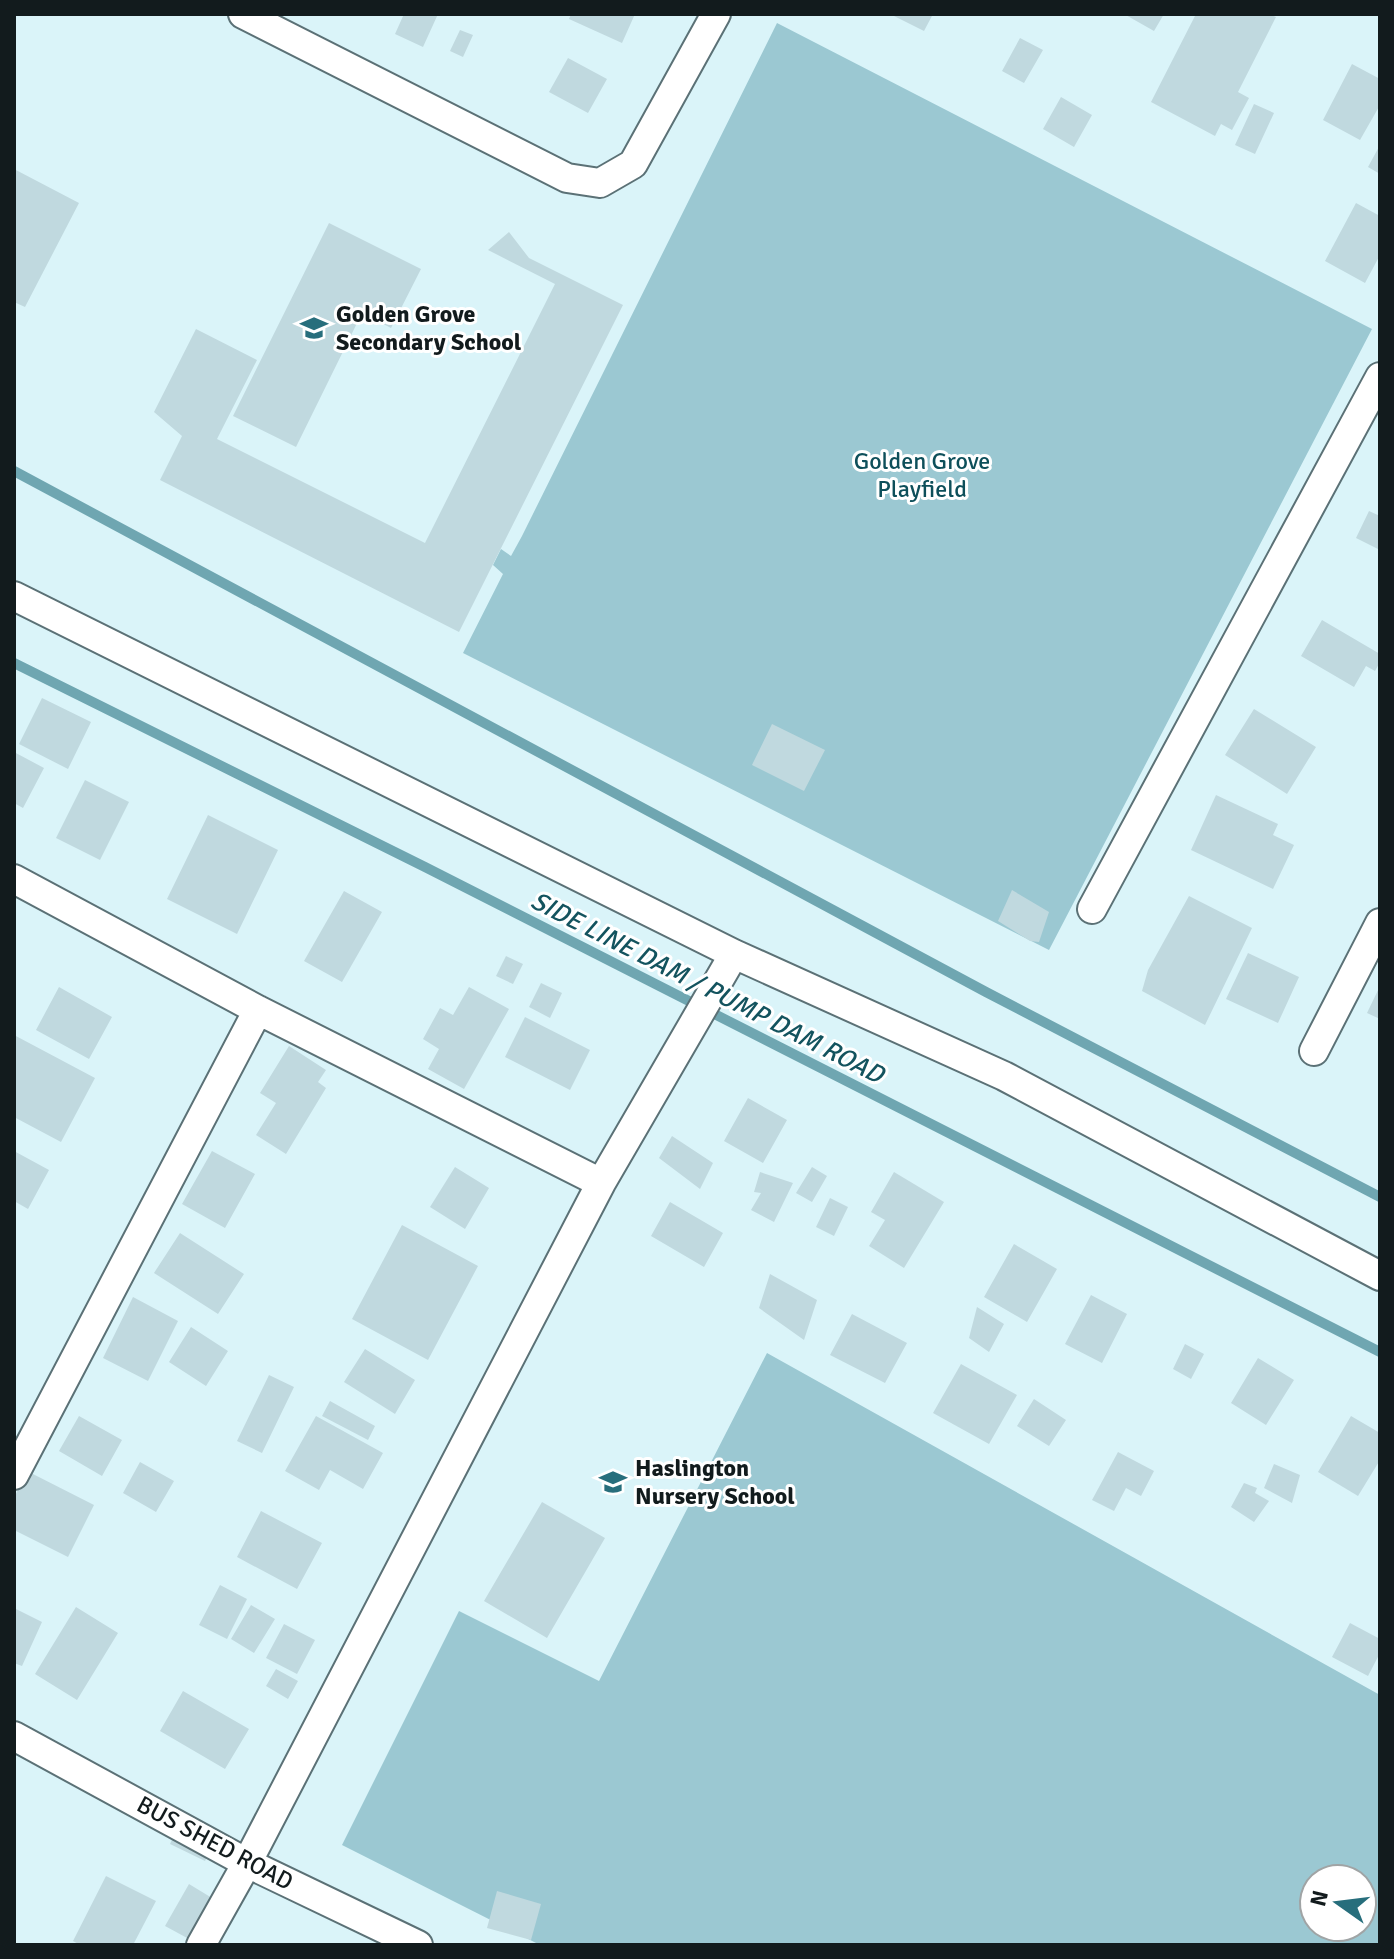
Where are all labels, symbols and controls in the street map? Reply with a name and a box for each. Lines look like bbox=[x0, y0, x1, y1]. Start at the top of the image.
place label: Golden Grove Secondary School bbox=[336, 299, 522, 357]
school or university icon: Golden Grove Secondary School bbox=[299, 313, 329, 343]
park label: Golden Grove Playfield bbox=[854, 446, 990, 504]
water label: SIDE LINE DAM / PUMP DAM ROAD bbox=[525, 885, 891, 1092]
place label: Haslington Nursery School bbox=[635, 1453, 795, 1511]
school or university icon: Haslington Nursery School bbox=[598, 1467, 628, 1497]
street label: BUS SHED ROAD bbox=[132, 1789, 298, 1897]
north arrow bbox=[1298, 1863, 1378, 1943]
text: N bbox=[1304, 1888, 1334, 1909]

